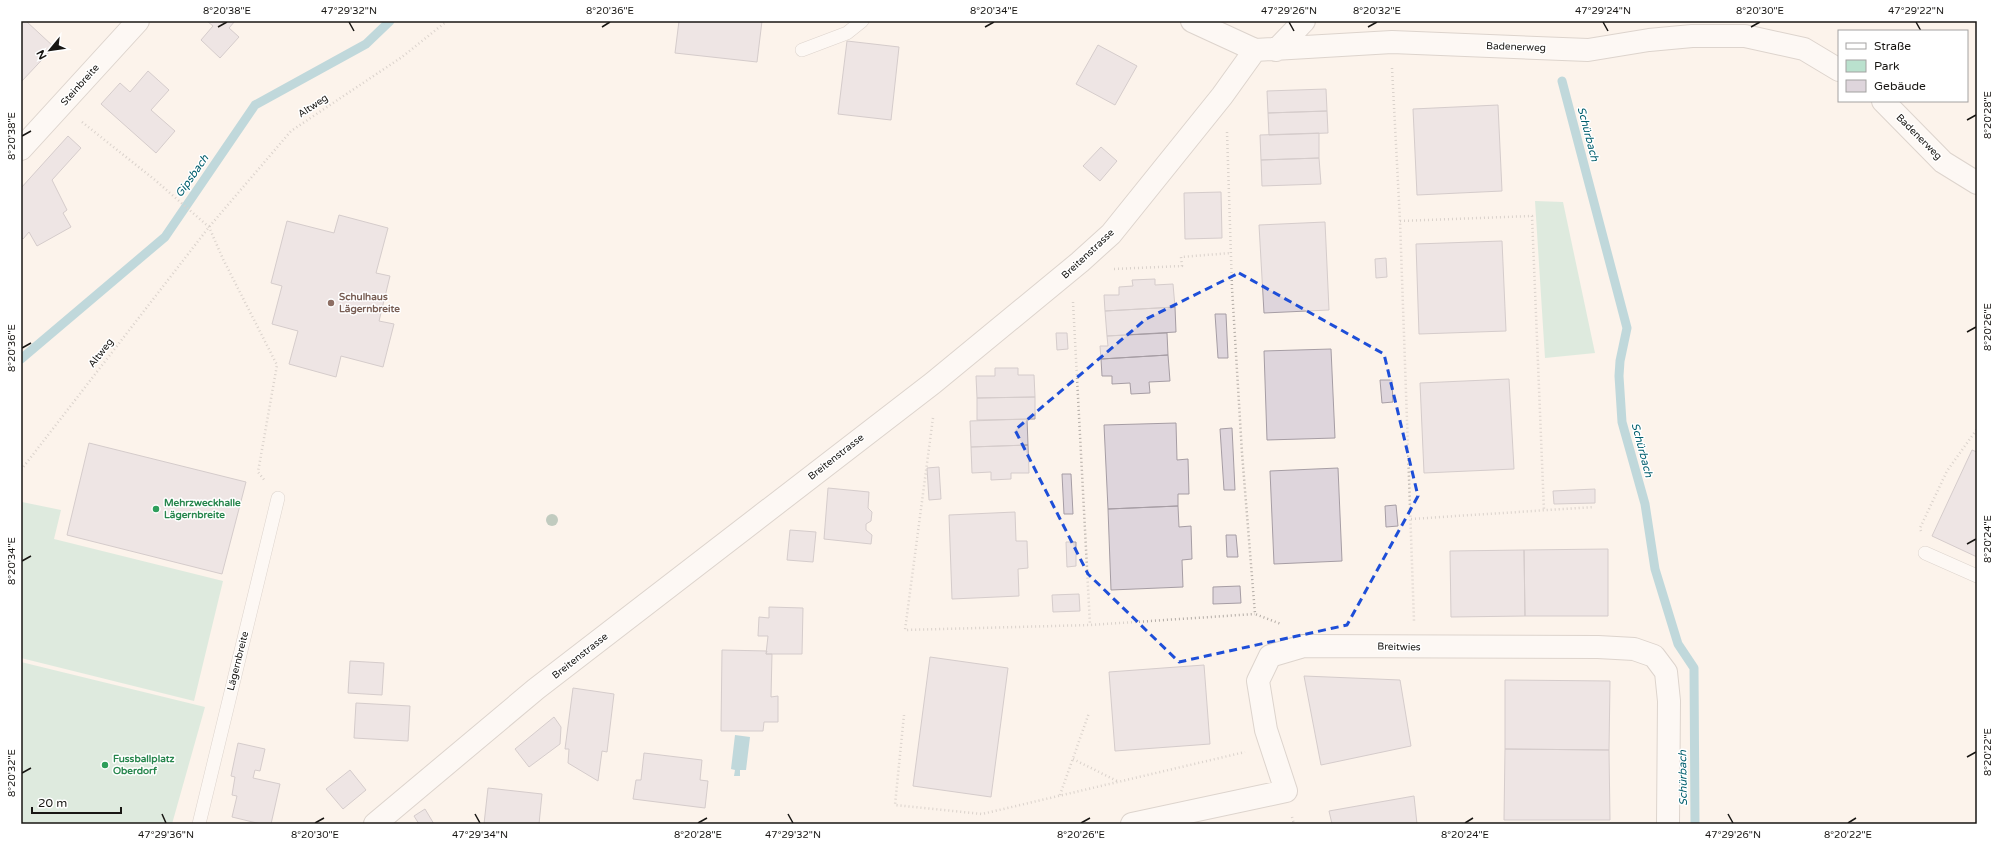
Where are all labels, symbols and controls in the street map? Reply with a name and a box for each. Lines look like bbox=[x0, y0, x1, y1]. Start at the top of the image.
text: 8°20'38"E bbox=[203, 5, 251, 17]
text: 47°29'32"N bbox=[321, 5, 377, 17]
text: 8°20'36"E bbox=[586, 5, 634, 17]
text: 8°20'34"E bbox=[970, 5, 1018, 17]
text: 47°29'26"N bbox=[1261, 5, 1317, 17]
text: 8°20'32"E bbox=[1353, 5, 1401, 17]
text: 47°29'24"N bbox=[1575, 5, 1631, 17]
text: 8°20'30"E bbox=[1736, 5, 1784, 17]
text: 47°29'22"N bbox=[1888, 5, 1944, 17]
north arrow bbox=[30, 30, 70, 70]
legend bbox=[1838, 30, 1968, 102]
text: Straße bbox=[1874, 39, 1911, 53]
street label: Badenerweg bbox=[1486, 40, 1546, 54]
text: N bbox=[34, 48, 50, 62]
text: Park bbox=[1874, 59, 1900, 73]
street label: Steinbreite bbox=[58, 62, 102, 108]
text: Gebäude bbox=[1874, 79, 1926, 93]
text: 8°20'28"E bbox=[1982, 91, 1994, 139]
street label: Altweg bbox=[296, 92, 330, 120]
water label: Schürbach bbox=[1574, 105, 1602, 163]
text: 8°20'38"E bbox=[6, 112, 18, 160]
street label: Badenerweg bbox=[1894, 112, 1944, 162]
water label: Gipsbach bbox=[173, 152, 212, 200]
street label: Breitenstrasse bbox=[1059, 226, 1117, 281]
place label: Schulhaus Lägernbreite bbox=[339, 291, 400, 315]
marker: Schulhaus Lägernbreite bbox=[326, 298, 336, 308]
text: 8°20'26"E bbox=[1982, 303, 1994, 351]
text: 8°20'36"E bbox=[6, 324, 18, 372]
street label: Altweg bbox=[86, 336, 116, 370]
water label: Schürbach bbox=[1628, 421, 1656, 479]
street label: Breitenstrasse bbox=[806, 431, 867, 483]
place label: Mehrzweckhalle Lägernbreite bbox=[164, 497, 241, 521]
marker: Mehrzweckhalle Lägernbreite bbox=[151, 504, 161, 514]
text: 8°20'24"E bbox=[1982, 515, 1994, 563]
text: 8°20'34"E bbox=[6, 537, 18, 585]
street label: Lägernbreite bbox=[225, 630, 251, 692]
street label: Breitenstrasse bbox=[550, 630, 611, 682]
street label: Breitwies bbox=[1377, 641, 1421, 653]
text: 8°20'22"E bbox=[1982, 728, 1994, 776]
text: 8°20'32"E bbox=[6, 749, 18, 797]
water label: Schürbach bbox=[1676, 750, 1690, 806]
place label: Fussballplatz Oberdorf bbox=[113, 753, 174, 777]
marker: Fussballplatz Oberdorf bbox=[100, 760, 110, 770]
scale bar bbox=[32, 789, 121, 815]
text: 20 m bbox=[38, 796, 67, 810]
text: 47°29'36"N bbox=[138, 829, 194, 841]
text: 8°20'30"E bbox=[291, 829, 339, 841]
text: 47°29'34"N bbox=[452, 829, 508, 841]
text: 8°20'28"E bbox=[674, 829, 722, 841]
text: 47°29'32"N bbox=[765, 829, 821, 841]
text: 8°20'26"E bbox=[1057, 829, 1105, 841]
text: 8°20'24"E bbox=[1441, 829, 1489, 841]
text: 47°29'26"N bbox=[1705, 829, 1761, 841]
text: 8°20'22"E bbox=[1824, 829, 1872, 841]

